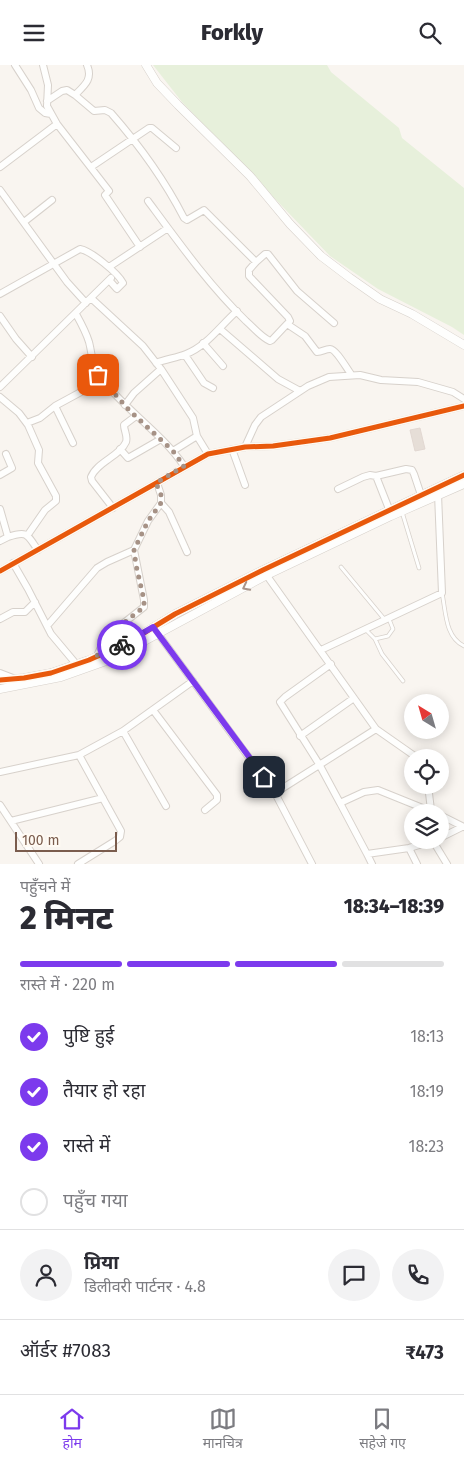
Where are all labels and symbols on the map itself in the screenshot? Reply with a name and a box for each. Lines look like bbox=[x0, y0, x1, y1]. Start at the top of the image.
pin bbox=[77, 354, 119, 396]
one-way arrow bbox=[242, 581, 251, 591]
courier bbox=[97, 620, 147, 670]
north arrow bbox=[404, 694, 449, 739]
pin bbox=[243, 756, 285, 798]
scale bar bbox=[15, 829, 118, 852]

